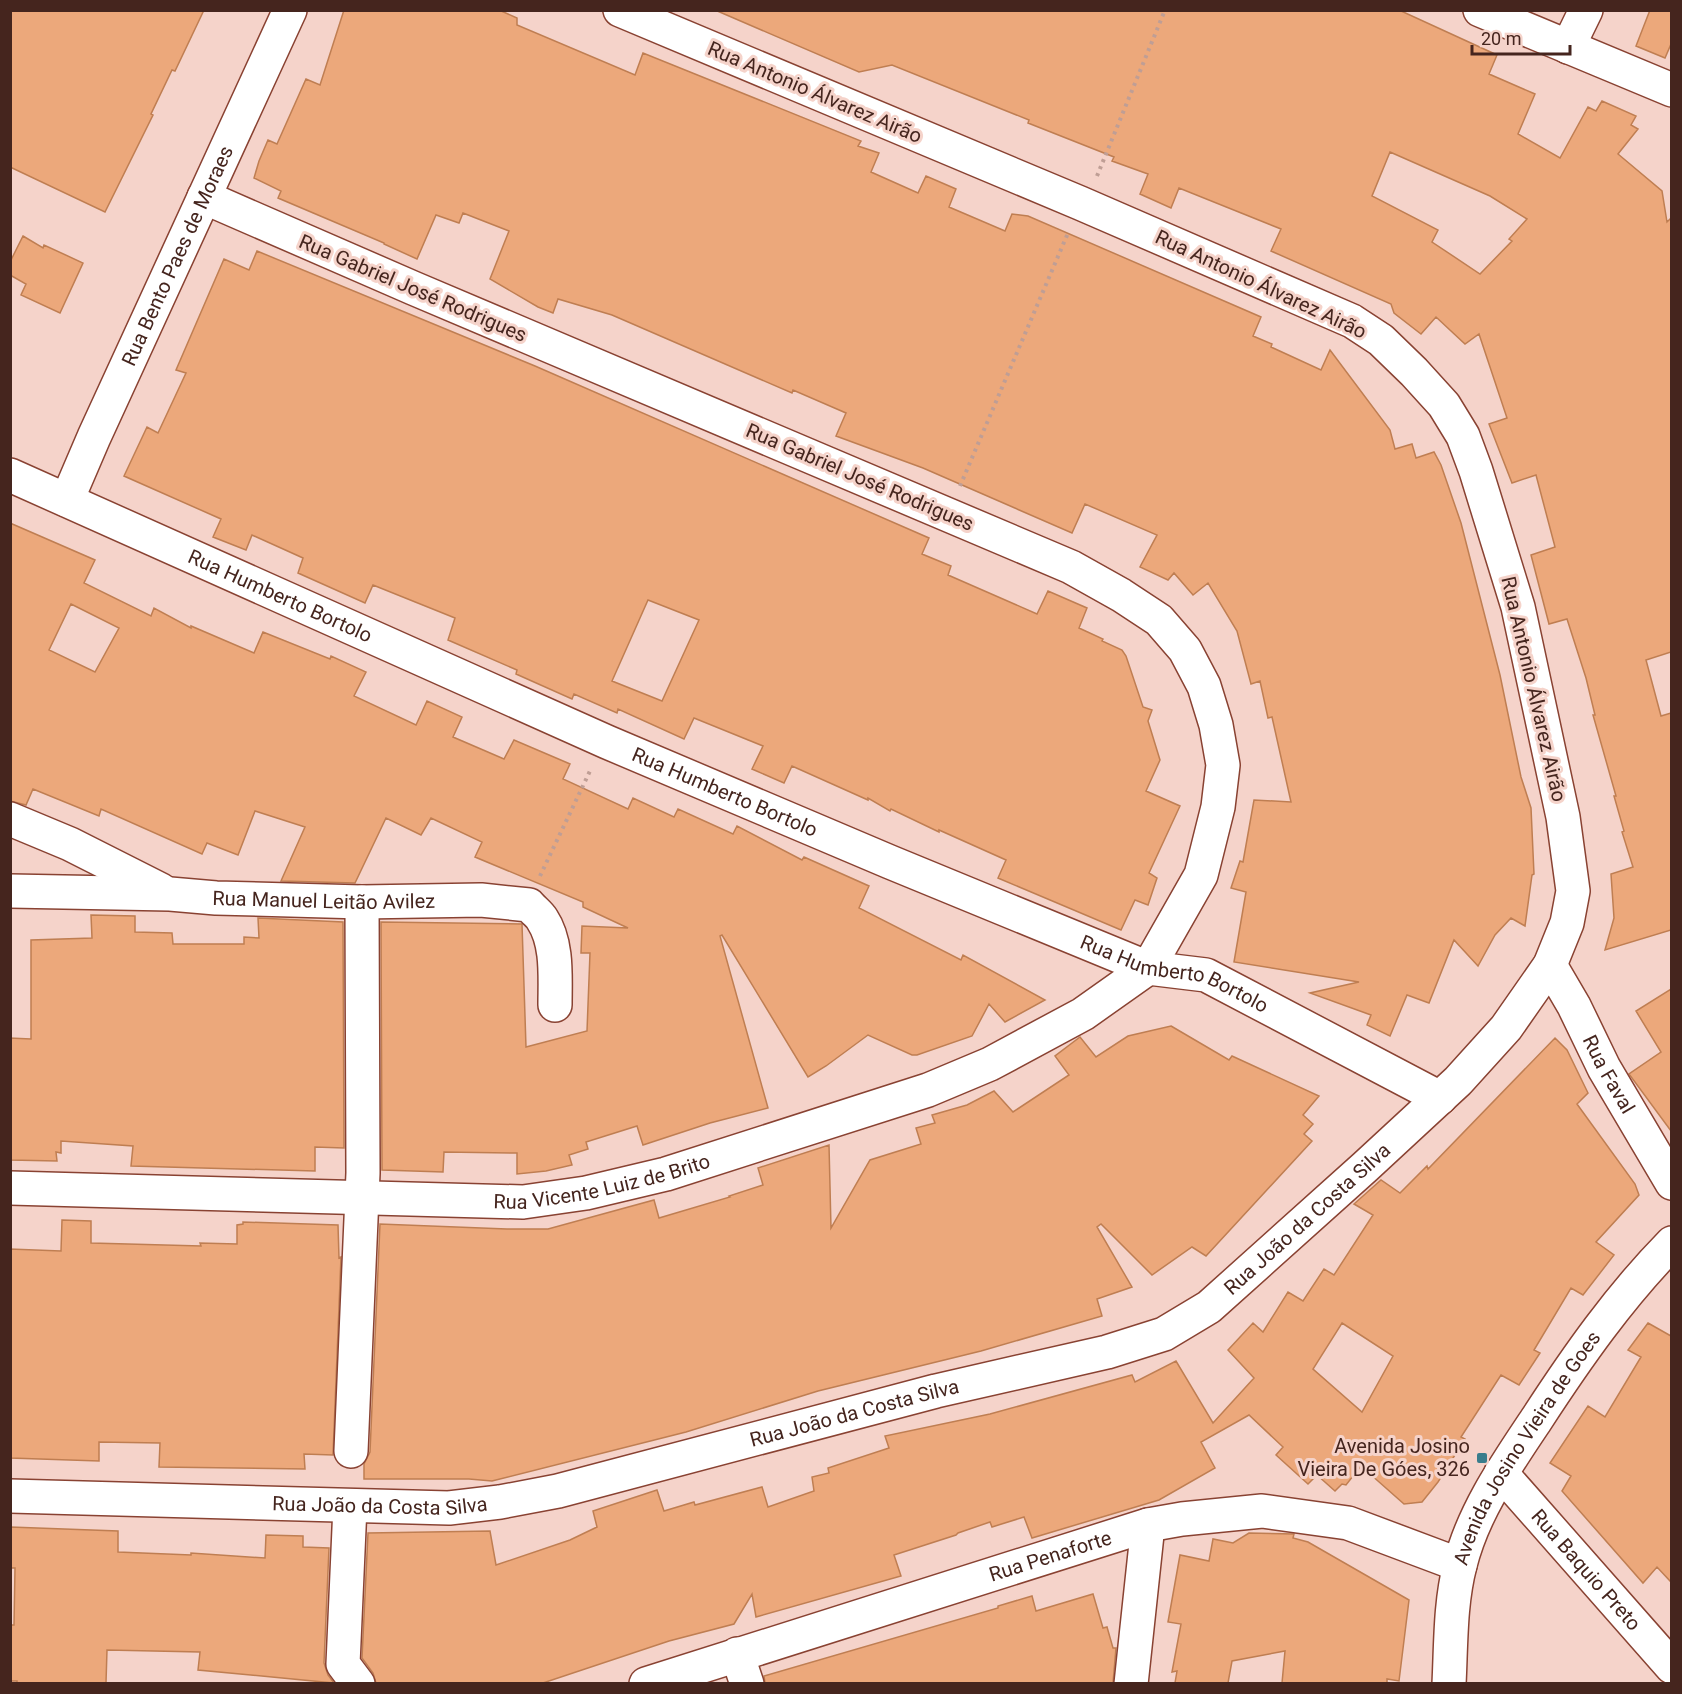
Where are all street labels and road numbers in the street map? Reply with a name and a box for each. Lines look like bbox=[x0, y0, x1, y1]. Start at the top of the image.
street label: Rua Antonio Álvarez Airão bbox=[704, 36, 926, 148]
street label: Rua Bento Paes de Moraes bbox=[116, 142, 238, 369]
street label: Rua Antonio Álvarez Airão bbox=[1152, 224, 1370, 344]
street label: Rua Gabriel José Rodrigues bbox=[295, 229, 531, 347]
street label: Rua Gabriel José Rodrigues bbox=[742, 418, 978, 536]
street label: Rua Humberto Bortolo bbox=[184, 544, 376, 647]
street label: Rua Antonio Álvarez Airão bbox=[1496, 574, 1572, 804]
street label: Rua Humberto Bortolo bbox=[629, 742, 821, 842]
street label: Rua Manuel Leitão Avilez bbox=[212, 886, 435, 914]
street label: Rua Humberto Bortolo bbox=[1077, 930, 1273, 1018]
street label: Rua Faval bbox=[1578, 1031, 1640, 1118]
street label: Rua João da Costa Silva bbox=[1219, 1138, 1395, 1300]
street label: Rua Vicente Luiz de Brito bbox=[493, 1149, 713, 1214]
street label: Avenida Josino Vieira de Goes bbox=[1449, 1326, 1605, 1567]
street label: Rua João da Costa Silva bbox=[747, 1374, 961, 1452]
street label: Rua João da Costa Silva bbox=[272, 1491, 489, 1520]
street label: Rua Baquio Preto bbox=[1526, 1504, 1646, 1635]
street label: Rua Penaforte bbox=[986, 1525, 1114, 1587]

